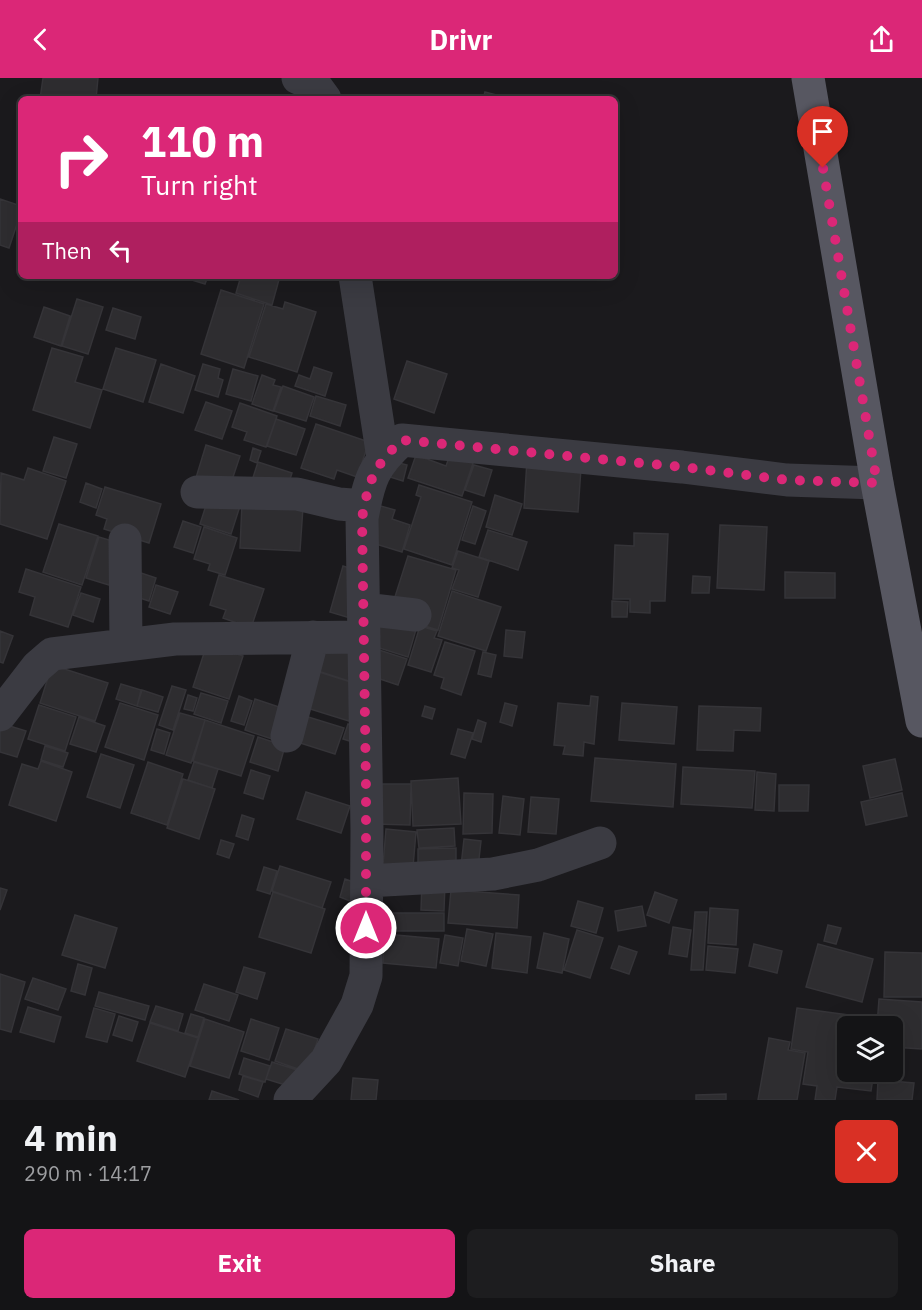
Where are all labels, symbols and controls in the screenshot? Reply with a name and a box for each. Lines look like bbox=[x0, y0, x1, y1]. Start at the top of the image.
text: Drivr bbox=[430, 22, 492, 57]
icon: back bbox=[24, 23, 57, 56]
icon: share bbox=[865, 23, 898, 56]
pin bbox=[797, 106, 848, 168]
text: 110 m bbox=[141, 114, 264, 169]
icon: arrive bbox=[806, 115, 839, 148]
icon: right bbox=[42, 120, 120, 198]
text: Turn right bbox=[141, 167, 258, 202]
icon: left bbox=[104, 234, 137, 267]
text: Then bbox=[42, 236, 92, 265]
position arrow bbox=[334, 896, 398, 960]
map controls bbox=[837, 1016, 903, 1082]
button: layers bbox=[837, 1016, 903, 1082]
text: 4 min bbox=[24, 1114, 118, 1161]
button: close bbox=[835, 1120, 898, 1183]
text: 290 m · 14:17 bbox=[24, 1160, 152, 1187]
button: Exit bbox=[24, 1229, 455, 1298]
button: Share bbox=[467, 1229, 898, 1298]

